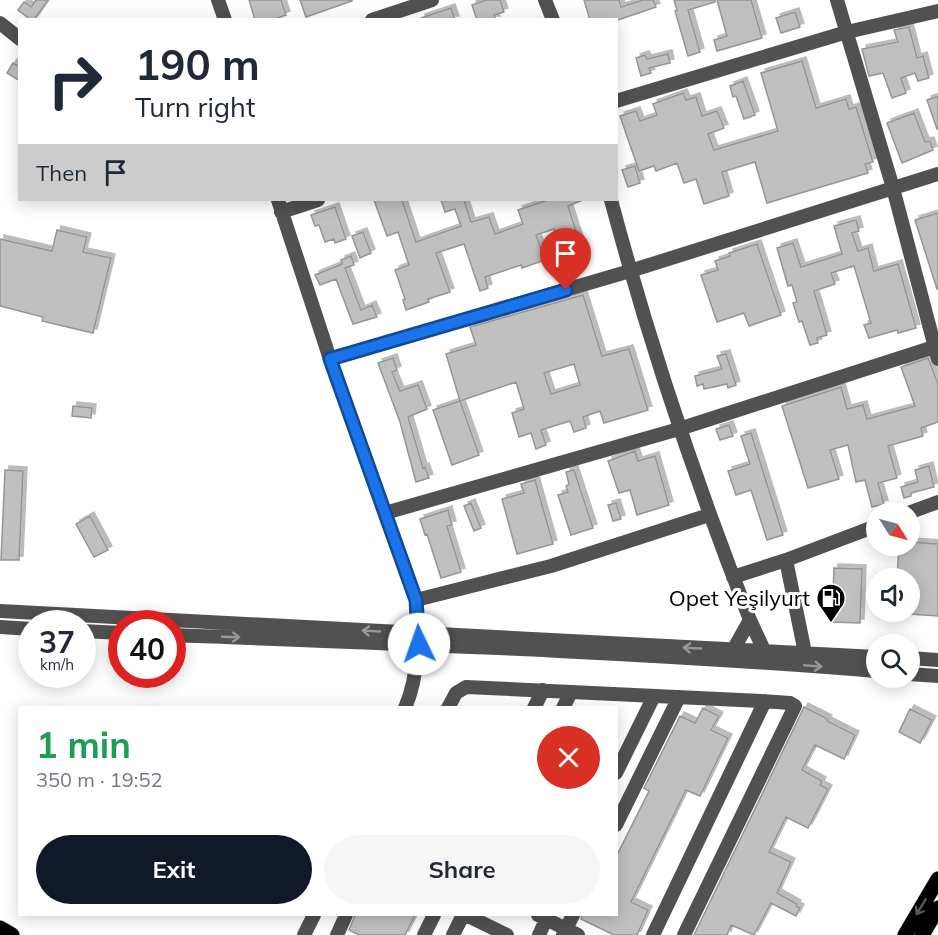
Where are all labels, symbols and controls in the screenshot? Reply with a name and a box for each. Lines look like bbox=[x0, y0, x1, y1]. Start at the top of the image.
text: 190 m bbox=[135, 38, 260, 91]
icon: right bbox=[36, 42, 114, 120]
text: Turn right bbox=[135, 90, 255, 124]
icon: arrive bbox=[99, 156, 132, 189]
text: Then bbox=[36, 159, 87, 187]
pin bbox=[540, 228, 591, 290]
icon: arrive bbox=[549, 237, 582, 270]
north arrow bbox=[866, 502, 920, 556]
map controls bbox=[866, 502, 920, 688]
button: sound bbox=[866, 568, 920, 622]
fuel station icon: Opet Yeşilyurt bbox=[815, 582, 847, 624]
place label: Opet Yeşilyurt bbox=[669, 584, 810, 612]
speed limit sign: 40 bbox=[108, 610, 186, 688]
position arrow bbox=[387, 612, 451, 676]
text: 37 bbox=[39, 623, 75, 661]
one-way arrow bbox=[362, 625, 382, 636]
one-way arrow bbox=[220, 632, 240, 643]
button: search bbox=[866, 634, 920, 688]
one-way arrow bbox=[682, 642, 702, 653]
text: km/h bbox=[40, 655, 74, 674]
one-way arrow bbox=[802, 661, 822, 672]
text: 1 min bbox=[36, 722, 131, 767]
button: close bbox=[537, 726, 600, 789]
text: 350 m · 19:52 bbox=[36, 767, 162, 792]
button: Exit bbox=[36, 835, 312, 904]
button: Share bbox=[324, 835, 600, 904]
one-way arrow bbox=[915, 898, 927, 915]

